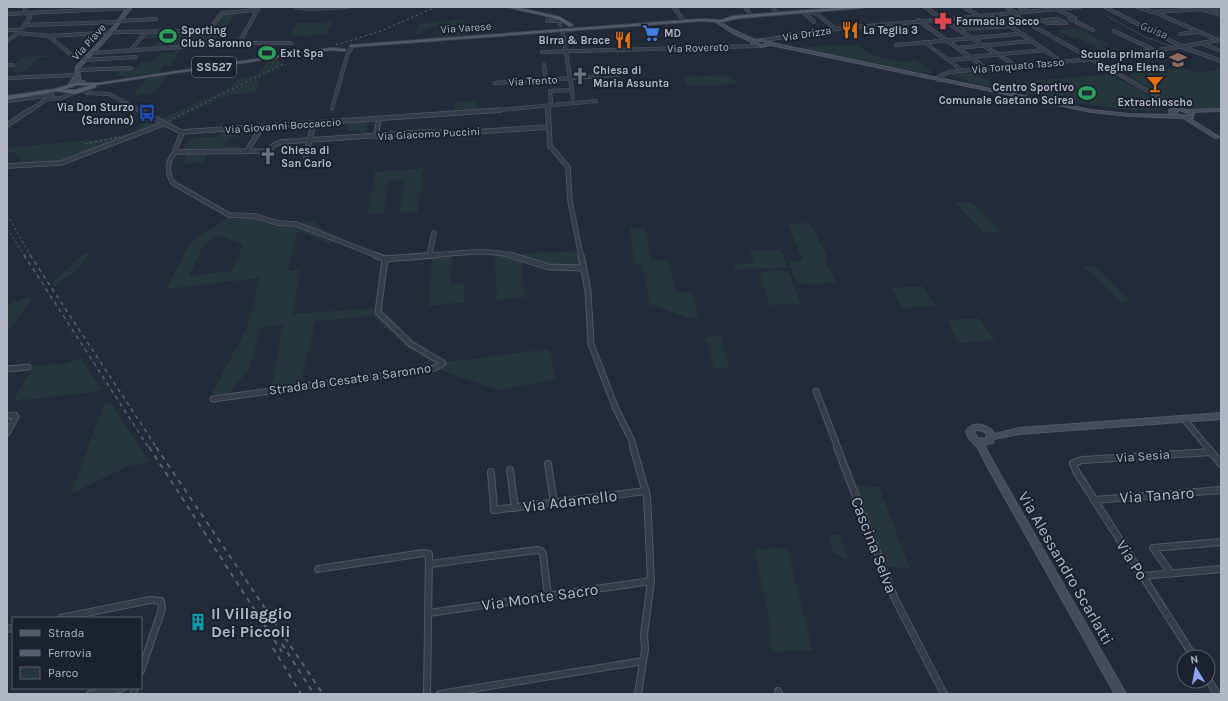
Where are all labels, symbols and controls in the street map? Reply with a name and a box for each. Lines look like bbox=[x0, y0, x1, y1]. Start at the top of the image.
pharmacy icon: Farmacia Sacco bbox=[933, 11, 953, 31]
place label: Farmacia Sacco bbox=[956, 15, 1039, 28]
water label: Guisa bbox=[1138, 18, 1170, 42]
street label: Via Varese bbox=[440, 20, 492, 36]
restaurant icon: La Teglia 3 bbox=[840, 20, 860, 40]
street label: Via Piave bbox=[69, 21, 109, 63]
supermarket icon: MD bbox=[641, 23, 661, 43]
place label: Sporting Club Saronno bbox=[181, 24, 252, 50]
street label: Via Drizza bbox=[782, 24, 832, 44]
place label: La Teglia 3 bbox=[863, 24, 918, 37]
sports icon: Sporting Club Saronno bbox=[158, 26, 178, 46]
place label: MD bbox=[664, 27, 681, 40]
restaurant icon: Birra & Brace bbox=[613, 30, 633, 50]
place label: Birra & Brace bbox=[538, 34, 610, 47]
street label: Via Rovereto bbox=[667, 40, 729, 56]
sports icon: Exit Spa bbox=[257, 43, 277, 63]
place label: Exit Spa bbox=[280, 47, 323, 60]
place label: Scuola primaria Regina Elena bbox=[1081, 48, 1165, 74]
school or university icon: Scuola primaria Regina Elena bbox=[1168, 50, 1188, 70]
street label: Via Torquato Tasso bbox=[971, 55, 1065, 77]
road number: SS527 bbox=[192, 57, 236, 77]
place label: Chiesa di Maria Assunta bbox=[593, 64, 669, 90]
church icon: Chiesa di Maria Assunta bbox=[570, 66, 590, 86]
street label: Via Trento bbox=[508, 73, 558, 89]
bar icon: Extrachioscho bbox=[1145, 74, 1165, 94]
place label: Centro Sportivo Comunale Gaetano Scirea bbox=[939, 81, 1074, 107]
sports icon: Centro Sportivo Comunale Gaetano Scirea bbox=[1077, 83, 1097, 103]
place label: Extrachioscho bbox=[1118, 96, 1192, 109]
place label: Via Don Sturzo (Saronno) bbox=[57, 101, 134, 127]
bus stop icon: Via Don Sturzo (Saronno) bbox=[137, 103, 157, 123]
street label: Via Giovanni Boccaccio bbox=[225, 115, 341, 137]
street label: Via Giacomo Puccini bbox=[378, 125, 480, 143]
place label: Chiesa di San Carlo bbox=[281, 144, 331, 170]
church icon: Chiesa di San Carlo bbox=[258, 146, 278, 166]
street label: Strada da Cesate a Saronno bbox=[268, 360, 432, 398]
street label: Via Sesia bbox=[1116, 447, 1170, 465]
street label: Via Tanaro bbox=[1119, 483, 1195, 507]
street label: Via Adamello bbox=[522, 486, 618, 516]
street label: Via Alessandro Scarlatti bbox=[1014, 488, 1118, 648]
street label: Cascina Selva bbox=[847, 494, 901, 596]
street label: Via Po bbox=[1112, 536, 1152, 584]
street label: Via Monte Sacro bbox=[480, 579, 600, 615]
place label: Il Villaggio Dei Piccoli bbox=[211, 604, 292, 641]
building icon: Il Villaggio Dei Piccoli bbox=[188, 612, 208, 632]
legend bbox=[12, 617, 142, 689]
text: Strada bbox=[48, 626, 84, 640]
text: Ferrovia bbox=[48, 646, 92, 660]
north arrow bbox=[1176, 649, 1216, 689]
text: N bbox=[1189, 653, 1199, 667]
text: Parco bbox=[48, 666, 78, 680]

